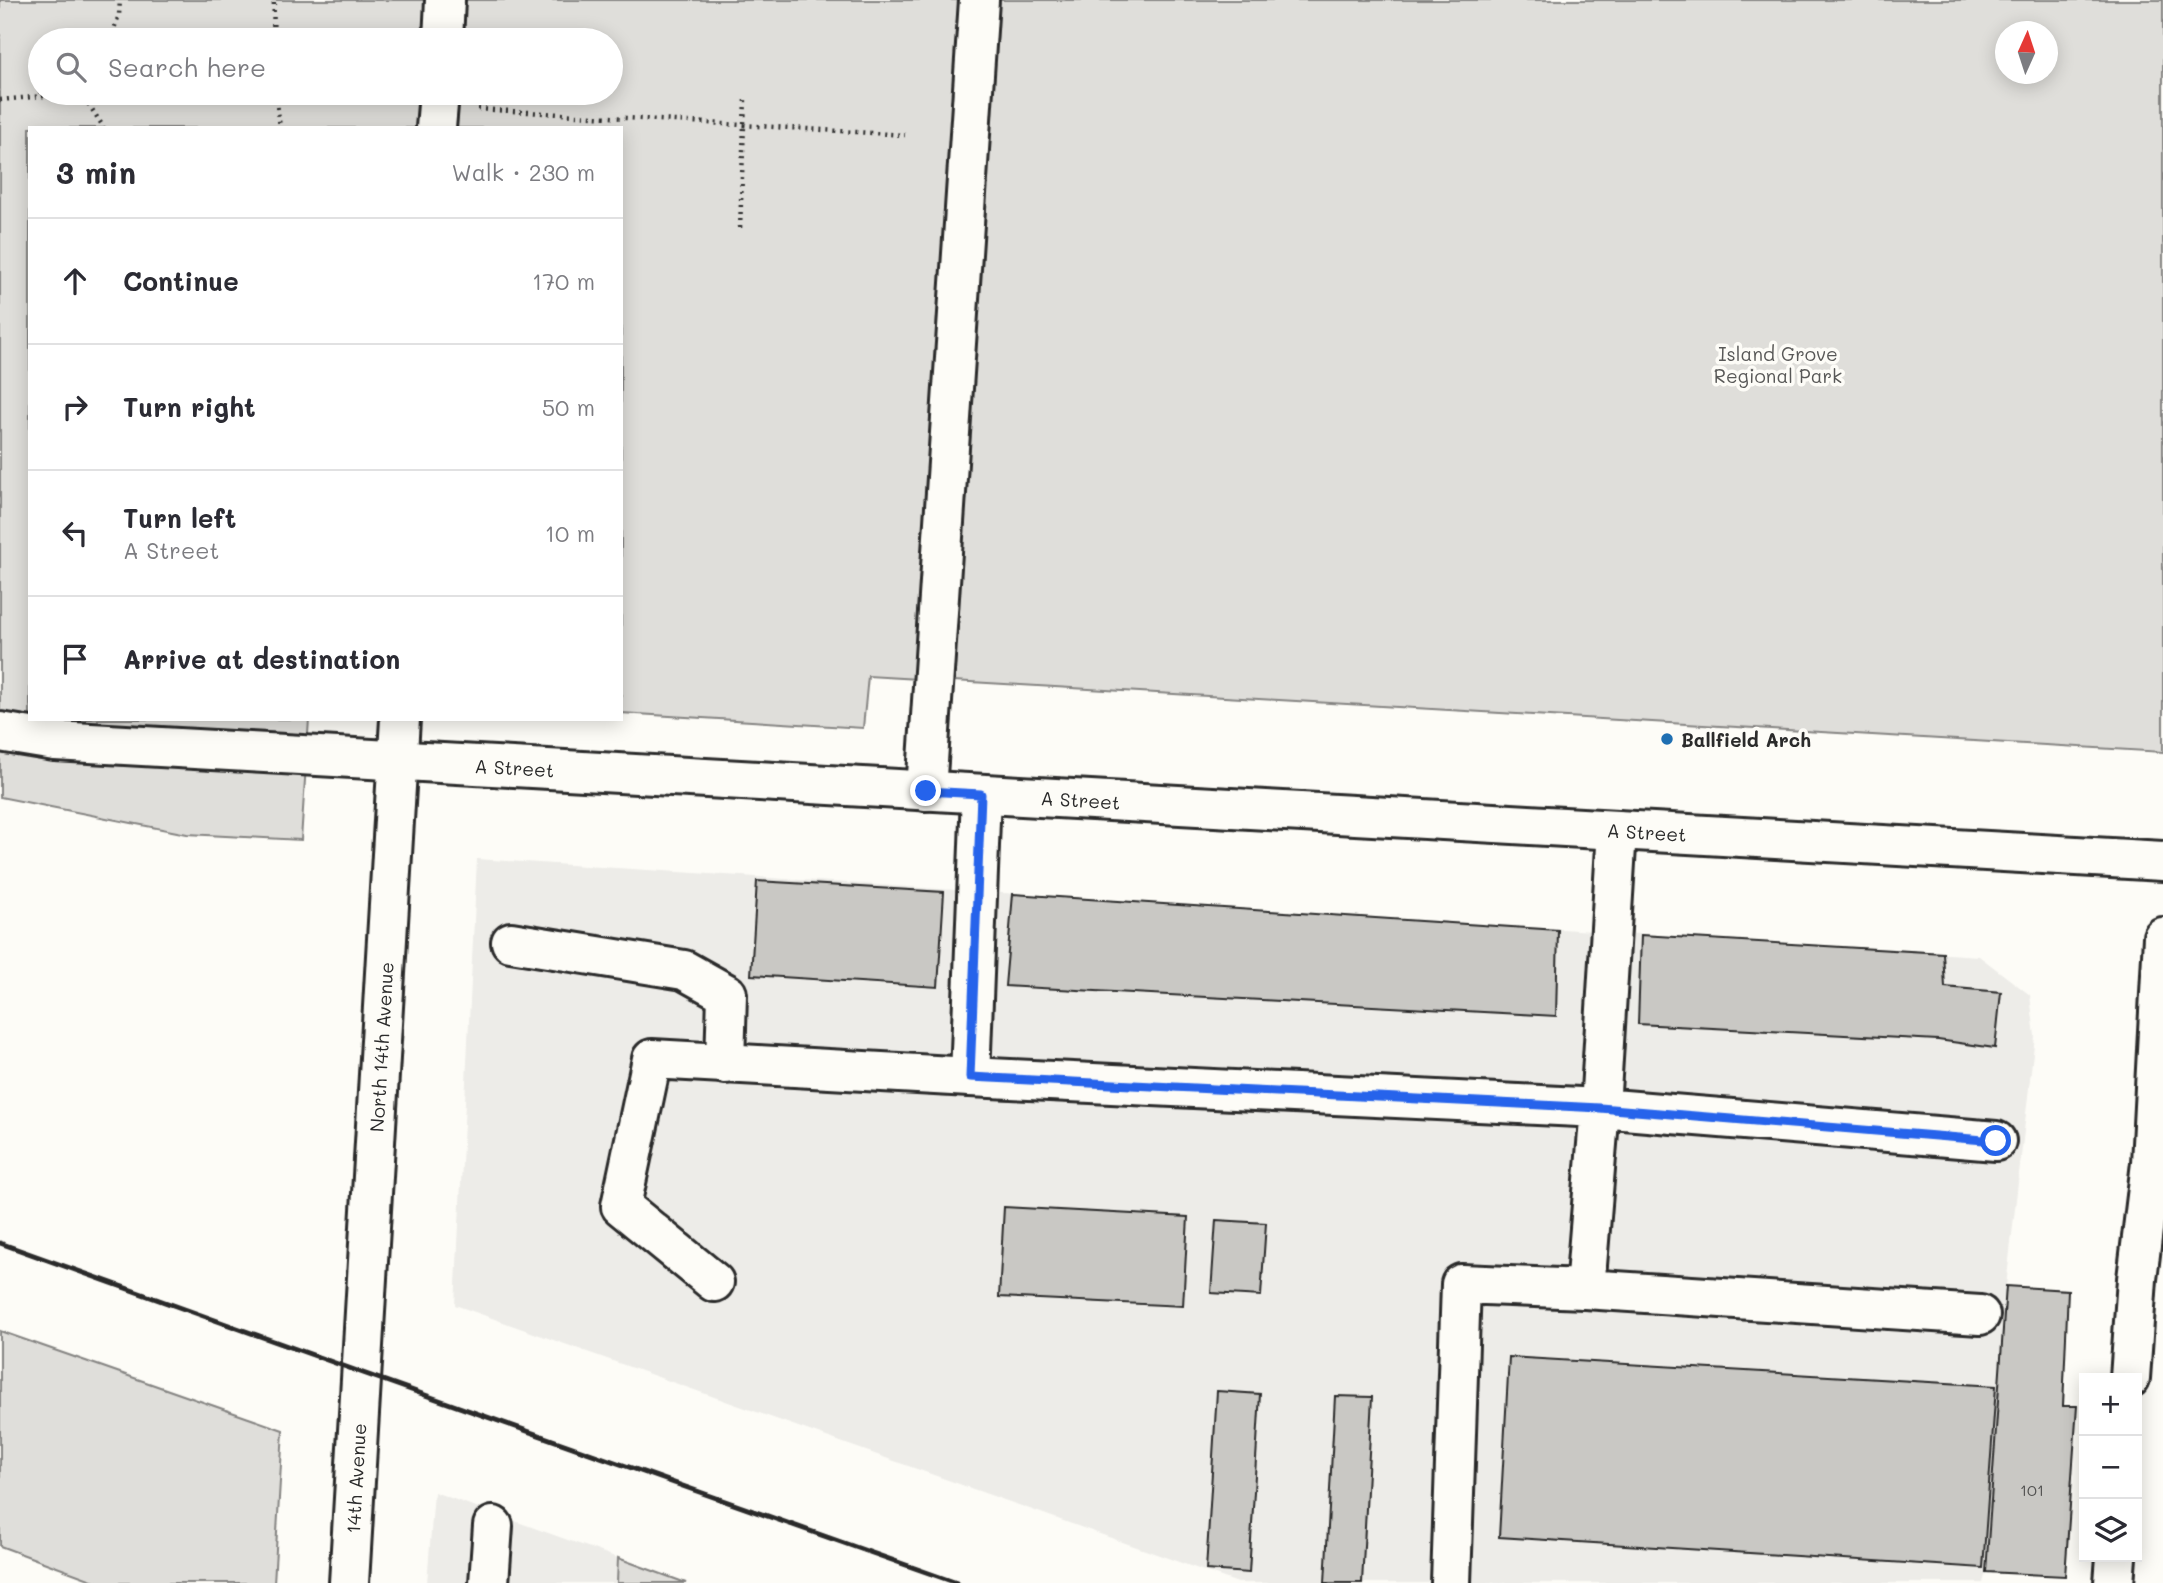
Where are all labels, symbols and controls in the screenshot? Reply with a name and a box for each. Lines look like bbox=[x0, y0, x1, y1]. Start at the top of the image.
north arrow bbox=[1995, 21, 2058, 84]
search box bbox=[28, 28, 623, 105]
icon: search bbox=[52, 48, 90, 86]
text: Search here bbox=[108, 50, 266, 84]
text: 3 min bbox=[56, 152, 136, 192]
text: Walk · 230 m bbox=[452, 157, 595, 187]
icon: ahead bbox=[56, 262, 94, 300]
text: Continue bbox=[123, 264, 239, 298]
text: 170 m bbox=[532, 266, 595, 296]
park label: Island Grove Regional Park bbox=[1714, 341, 1842, 388]
icon: right bbox=[56, 388, 94, 426]
text: Turn right bbox=[123, 390, 256, 424]
text: 50 m bbox=[542, 392, 595, 422]
text: Turn left bbox=[123, 501, 236, 535]
icon: left bbox=[56, 514, 94, 552]
text: 10 m bbox=[545, 518, 595, 548]
text: A Street bbox=[123, 535, 220, 565]
icon: arrive bbox=[56, 640, 94, 678]
text: Arrive at destination bbox=[123, 642, 400, 676]
place label: Ballfield Arch bbox=[1681, 727, 1811, 752]
marker: Ballfield Arch bbox=[1659, 731, 1675, 747]
street label: A Street bbox=[474, 752, 555, 782]
route end bbox=[910, 775, 941, 806]
street label: A Street bbox=[1040, 785, 1121, 814]
street label: A Street bbox=[1606, 817, 1687, 846]
street label: North 14th Avenue bbox=[363, 961, 398, 1133]
route start bbox=[1980, 1125, 2011, 1156]
map controls bbox=[2079, 1373, 2142, 1562]
button: + bbox=[2079, 1373, 2142, 1436]
street label: 14th Avenue bbox=[339, 1422, 371, 1534]
button: − bbox=[2079, 1436, 2142, 1499]
house number: 101 bbox=[2020, 1479, 2044, 1500]
button: layers bbox=[2079, 1499, 2142, 1562]

